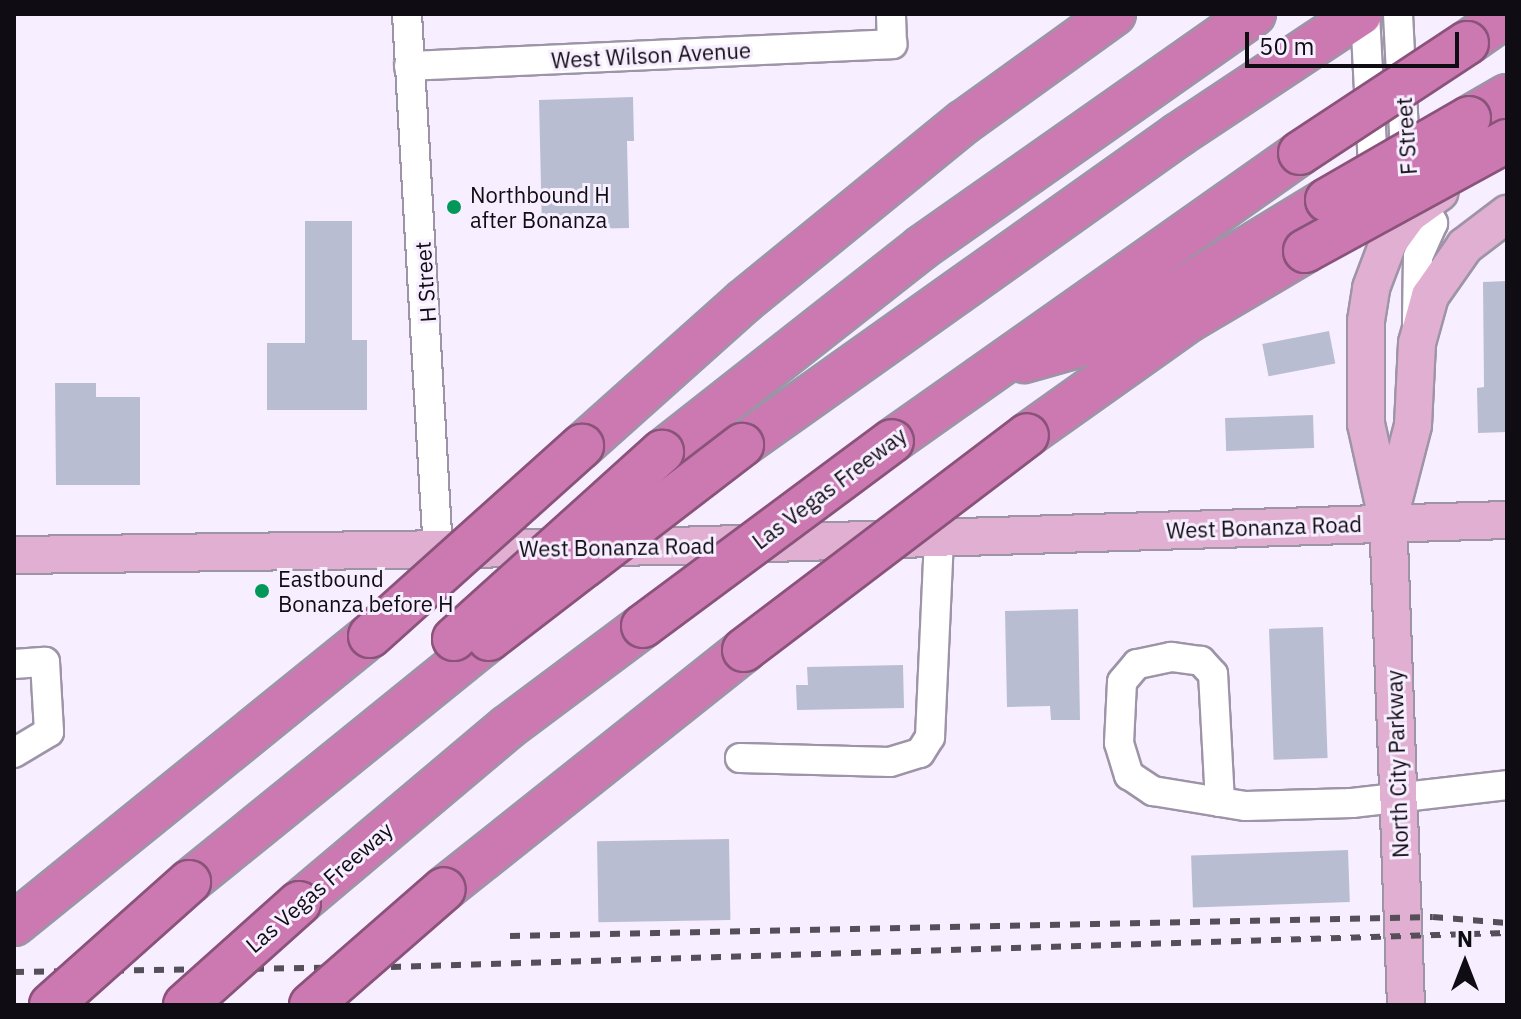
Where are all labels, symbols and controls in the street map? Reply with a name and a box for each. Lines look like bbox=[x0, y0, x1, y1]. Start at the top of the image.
scale bar bbox=[1249, 16, 1463, 66]
text: 50 m bbox=[1259, 30, 1314, 62]
street label: West Wilson Avenue bbox=[550, 37, 752, 73]
street label: F Street bbox=[1390, 96, 1422, 176]
place label: Northbound H after Bonanza bbox=[470, 181, 610, 232]
marker: Northbound H after Bonanza bbox=[445, 198, 463, 216]
street label: H Street bbox=[409, 241, 441, 323]
street label: Las Vegas Freeway bbox=[747, 422, 911, 554]
street label: West Bonanza Road bbox=[1166, 510, 1362, 544]
street label: West Bonanza Road bbox=[519, 532, 715, 562]
place label: Eastbound Bonanza before H bbox=[278, 565, 454, 616]
marker: Eastbound Bonanza before H bbox=[253, 582, 271, 600]
street label: North City Parkway bbox=[1381, 669, 1413, 859]
street label: Las Vegas Freeway bbox=[240, 816, 398, 958]
north arrow bbox=[1425, 923, 1505, 1003]
text: N bbox=[1457, 924, 1473, 953]

